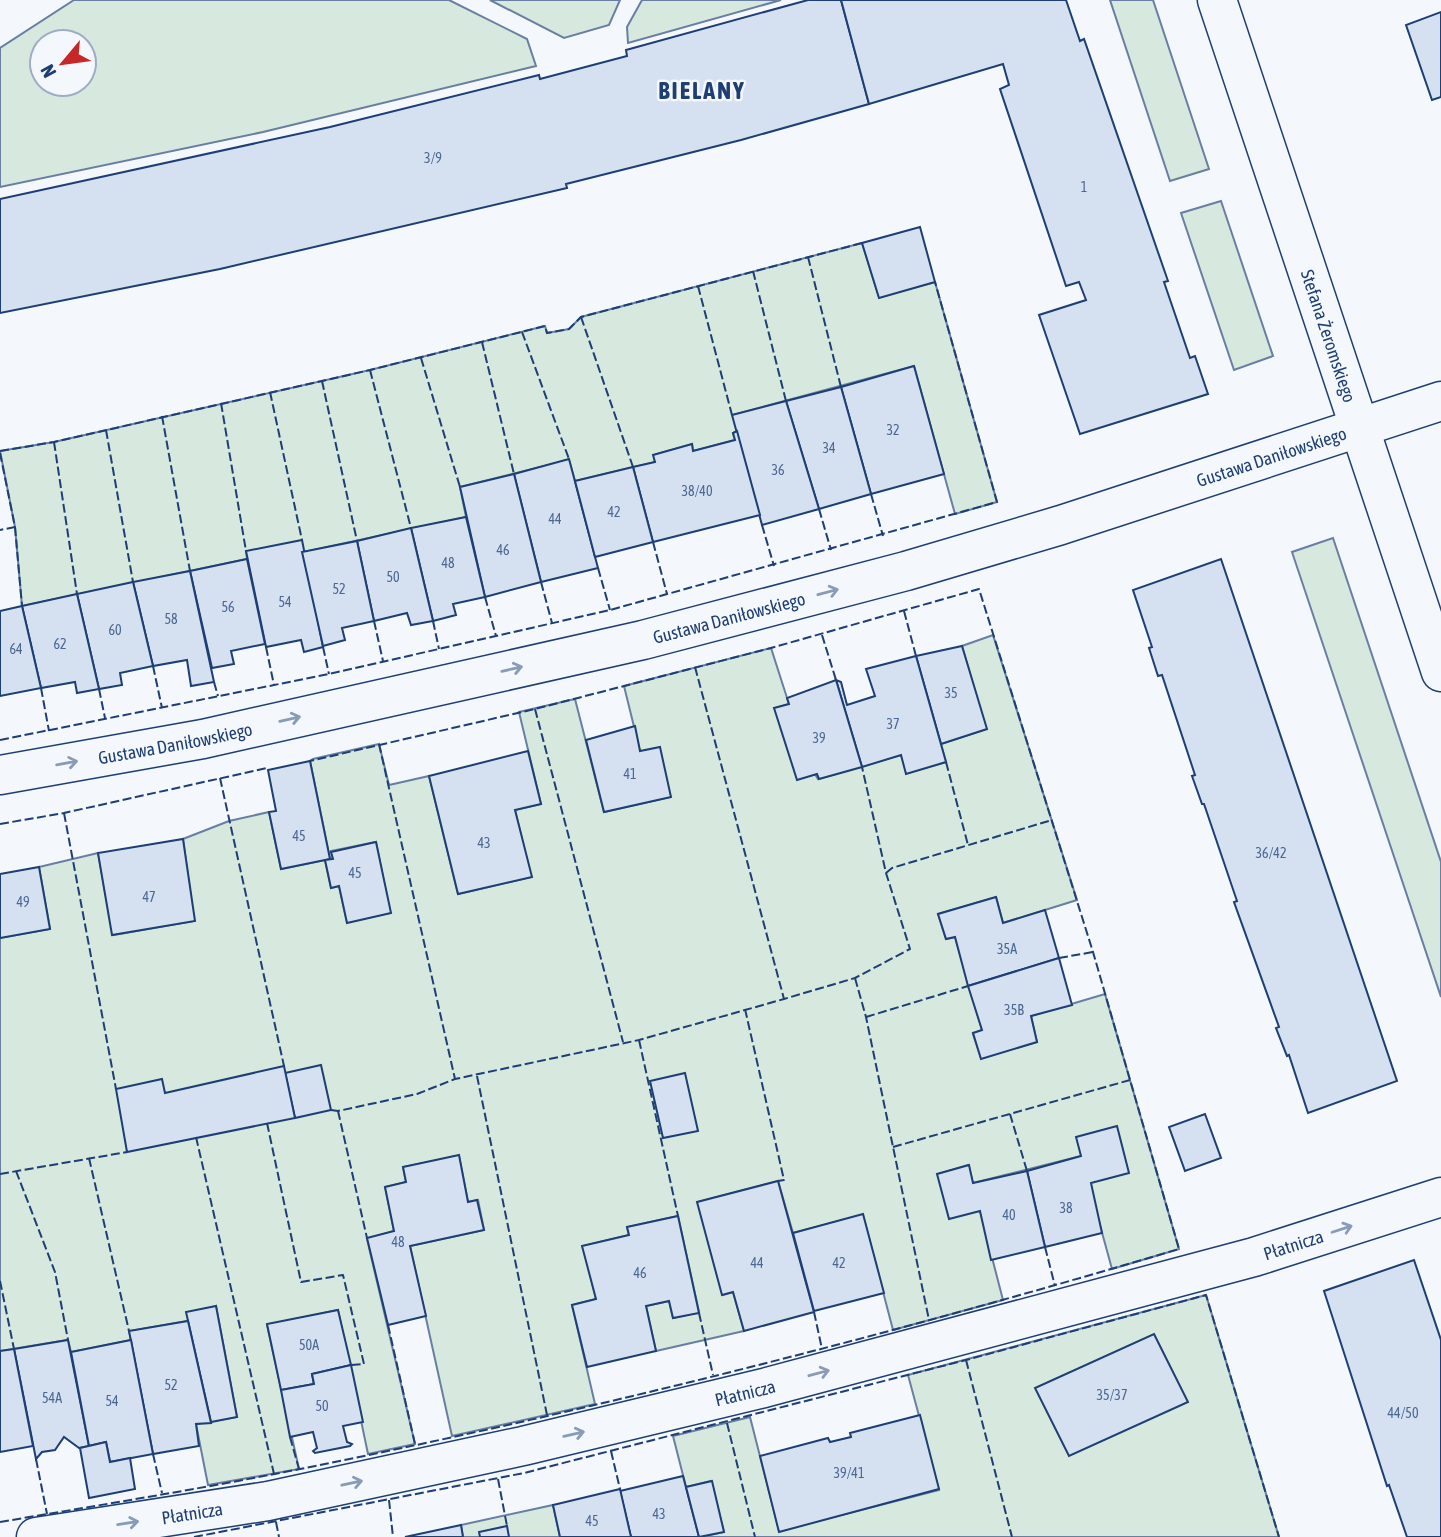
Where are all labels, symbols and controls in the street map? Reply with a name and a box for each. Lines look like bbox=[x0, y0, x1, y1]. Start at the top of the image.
north arrow bbox=[28, 28, 98, 98]
text: N bbox=[36, 61, 60, 81]
district label: BIELANY bbox=[658, 77, 746, 104]
house number: 3/9 bbox=[424, 150, 442, 166]
house number: 1 bbox=[1081, 179, 1087, 195]
street label: Stefana Żeromskiego bbox=[1297, 267, 1361, 405]
house number: 32 bbox=[886, 422, 900, 438]
street label: Gustawa Daniłowskiego bbox=[1194, 422, 1349, 491]
house number: 34 bbox=[822, 440, 836, 456]
house number: 36 bbox=[771, 462, 785, 478]
house number: 38/40 bbox=[681, 483, 713, 499]
house number: 42 bbox=[607, 504, 621, 520]
house number: 44 bbox=[548, 511, 562, 527]
house number: 46 bbox=[496, 542, 510, 558]
house number: 48 bbox=[441, 555, 455, 571]
house number: 50 bbox=[386, 569, 400, 585]
house number: 52 bbox=[332, 581, 346, 597]
one-way arrow bbox=[817, 584, 839, 597]
street label: Gustawa Daniłowskiego bbox=[651, 587, 807, 647]
house number: 54 bbox=[278, 594, 292, 610]
house number: 56 bbox=[221, 599, 235, 615]
house number: 58 bbox=[164, 611, 178, 627]
house number: 60 bbox=[108, 622, 122, 638]
house number: 62 bbox=[53, 636, 67, 652]
house number: 64 bbox=[9, 641, 23, 657]
one-way arrow bbox=[500, 662, 523, 676]
house number: 35 bbox=[944, 685, 958, 701]
one-way arrow bbox=[278, 712, 301, 726]
house number: 37 bbox=[886, 716, 900, 732]
street label: Gustawa Daniłowskiego bbox=[96, 718, 254, 768]
house number: 39 bbox=[812, 730, 826, 746]
one-way arrow bbox=[55, 756, 78, 769]
house number: 41 bbox=[623, 766, 637, 782]
house number: 45 bbox=[292, 828, 306, 844]
house number: 43 bbox=[477, 835, 491, 851]
house number: 36/42 bbox=[1255, 845, 1287, 861]
house number: 45 bbox=[348, 865, 362, 881]
house number: 47 bbox=[142, 889, 156, 905]
house number: 49 bbox=[16, 894, 30, 910]
house number: 35A bbox=[997, 941, 1017, 957]
house number: 35B bbox=[1004, 1002, 1024, 1018]
house number: 38 bbox=[1059, 1200, 1073, 1216]
house number: 40 bbox=[1002, 1207, 1016, 1223]
one-way arrow bbox=[1331, 1222, 1353, 1235]
street label: Płatnicza bbox=[1261, 1225, 1326, 1264]
house number: 48 bbox=[391, 1234, 405, 1250]
house number: 44 bbox=[750, 1255, 764, 1271]
house number: 42 bbox=[832, 1255, 846, 1271]
house number: 46 bbox=[633, 1265, 647, 1281]
house number: 50A bbox=[299, 1337, 319, 1353]
one-way arrow bbox=[807, 1366, 829, 1379]
street label: Płatnicza bbox=[713, 1375, 778, 1410]
house number: 52 bbox=[164, 1377, 178, 1393]
house number: 35/37 bbox=[1096, 1387, 1128, 1403]
house number: 54A bbox=[42, 1390, 62, 1406]
house number: 54 bbox=[105, 1393, 119, 1409]
house number: 50 bbox=[315, 1398, 329, 1414]
house number: 44/50 bbox=[1387, 1405, 1419, 1421]
one-way arrow bbox=[562, 1426, 585, 1440]
house number: 39/41 bbox=[833, 1465, 865, 1481]
one-way arrow bbox=[340, 1475, 363, 1489]
street label: Płatnicza bbox=[160, 1498, 224, 1528]
house number: 43 bbox=[652, 1506, 666, 1522]
house number: 45 bbox=[585, 1513, 599, 1529]
one-way arrow bbox=[116, 1516, 139, 1529]

